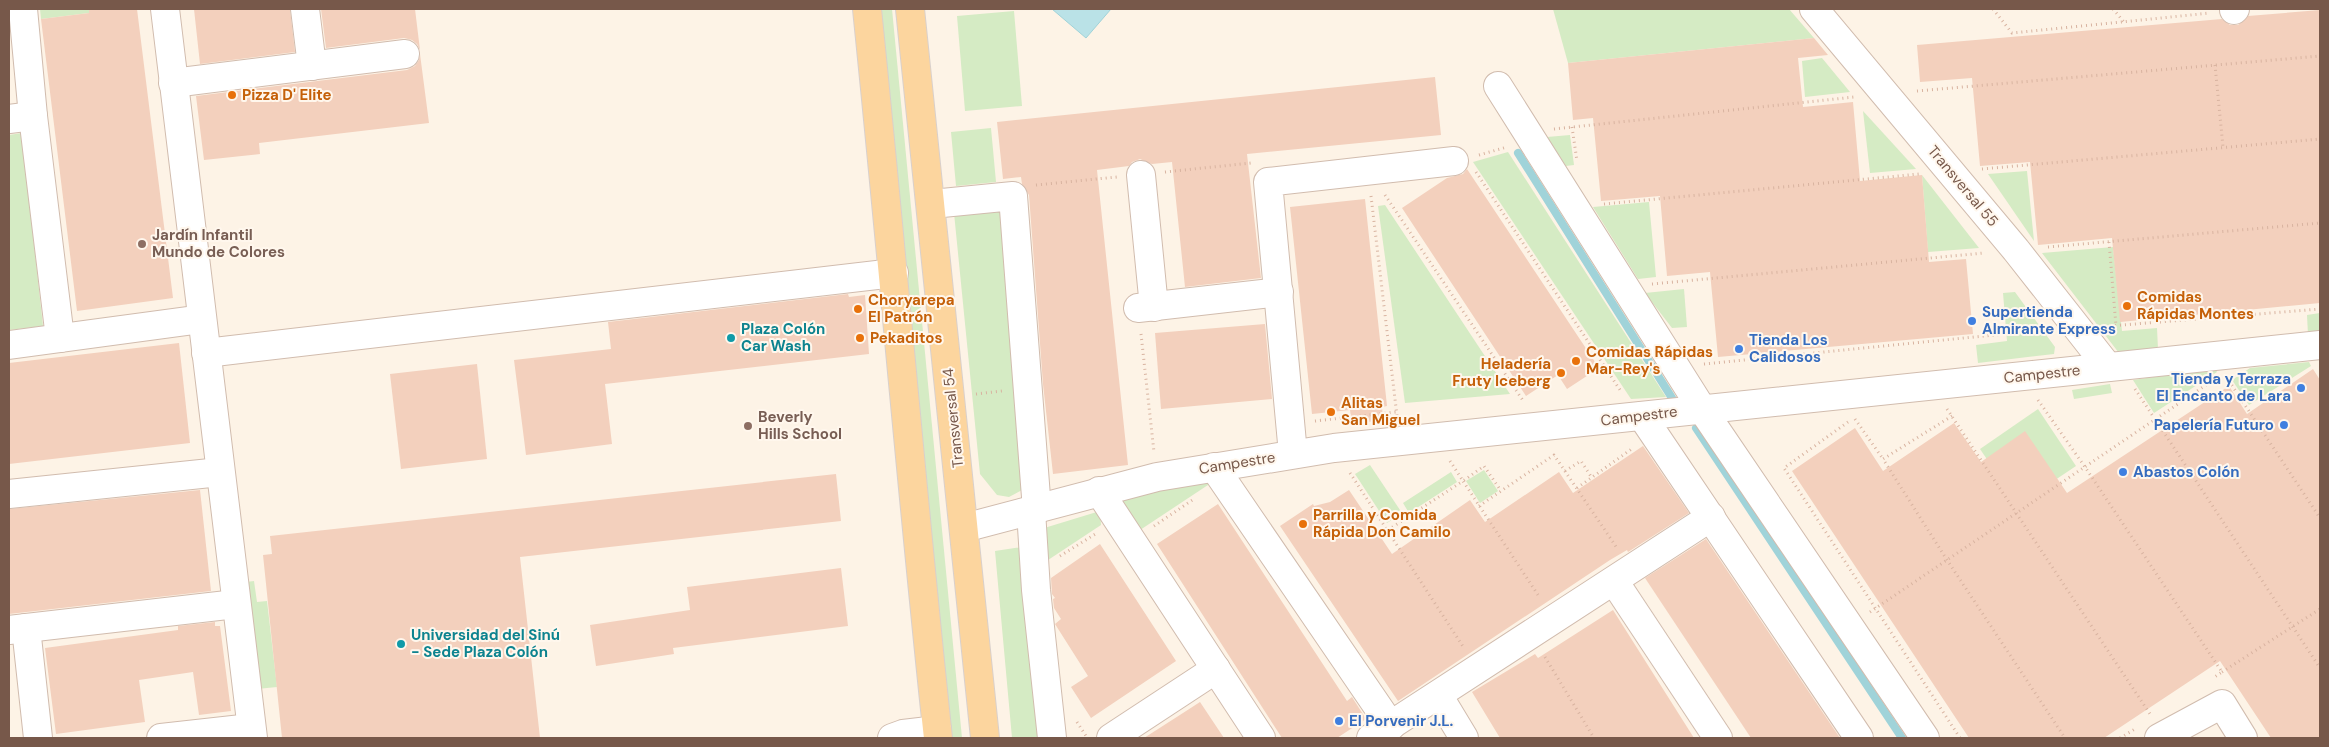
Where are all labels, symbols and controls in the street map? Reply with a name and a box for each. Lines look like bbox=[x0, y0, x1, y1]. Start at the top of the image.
place label: Pizza D' Elite bbox=[242, 85, 332, 105]
marker: Pizza D' Elite bbox=[226, 89, 238, 101]
street label: Transversal 55 bbox=[1923, 141, 2003, 231]
place label: Jardín Infantil Mundo de Colores bbox=[152, 225, 285, 262]
marker: Jardín Infantil Mundo de Colores bbox=[136, 238, 148, 250]
place label: Comidas Rápidas Montes bbox=[2137, 287, 2254, 324]
place label: Choryarepa El Patrón bbox=[868, 290, 955, 327]
marker: Comidas Rápidas Montes bbox=[2121, 300, 2133, 312]
place label: Supertienda Almirante Express bbox=[1982, 302, 2116, 339]
marker: Choryarepa El Patrón bbox=[852, 303, 864, 315]
marker: Supertienda Almirante Express bbox=[1966, 315, 1978, 327]
place label: Plaza Colón Car Wash bbox=[741, 319, 825, 356]
place label: Pekaditos bbox=[870, 328, 942, 348]
place label: Tienda Los Calidosos bbox=[1749, 330, 1828, 367]
marker: Plaza Colón Car Wash bbox=[725, 332, 737, 344]
marker: Pekaditos bbox=[854, 332, 866, 344]
place label: Comidas Rápidas Mar-Rey's bbox=[1586, 342, 1713, 379]
marker: Tienda Los Calidosos bbox=[1733, 343, 1745, 355]
place label: Heladería Fruty Iceberg bbox=[1452, 354, 1551, 391]
marker: Comidas Rápidas Mar-Rey's bbox=[1570, 355, 1582, 367]
street label: Campestre bbox=[2003, 360, 2081, 388]
street label: Transversal 54 bbox=[938, 367, 968, 469]
marker: Heladería Fruty Iceberg bbox=[1555, 367, 1567, 379]
place label: Tienda y Terraza El Encanto de Lara bbox=[2156, 369, 2291, 406]
marker: Tienda y Terraza El Encanto de Lara bbox=[2295, 382, 2307, 394]
place label: Alitas San Miguel bbox=[1341, 393, 1420, 430]
street label: Campestre bbox=[1600, 401, 1678, 431]
marker: Alitas San Miguel bbox=[1325, 406, 1337, 418]
place label: Beverly Hills School bbox=[758, 407, 842, 444]
place label: Papelería Futuro bbox=[2154, 415, 2274, 435]
marker: Papelería Futuro bbox=[2278, 419, 2290, 431]
marker: Beverly Hills School bbox=[742, 420, 754, 432]
street label: Campestre bbox=[1197, 447, 1277, 479]
place label: Abastos Colón bbox=[2133, 462, 2240, 482]
marker: Abastos Colón bbox=[2117, 466, 2129, 478]
place label: Parrilla y Comida Rápida Don Camilo bbox=[1313, 505, 1451, 542]
marker: Parrilla y Comida Rápida Don Camilo bbox=[1297, 518, 1309, 530]
place label: Universidad del Sinú - Sede Plaza Colón bbox=[411, 625, 560, 662]
marker: Universidad del Sinú - Sede Plaza Colón bbox=[395, 638, 407, 650]
place label: El Porvenir J.L. bbox=[1349, 711, 1454, 731]
marker: El Porvenir J.L. bbox=[1333, 715, 1345, 727]

